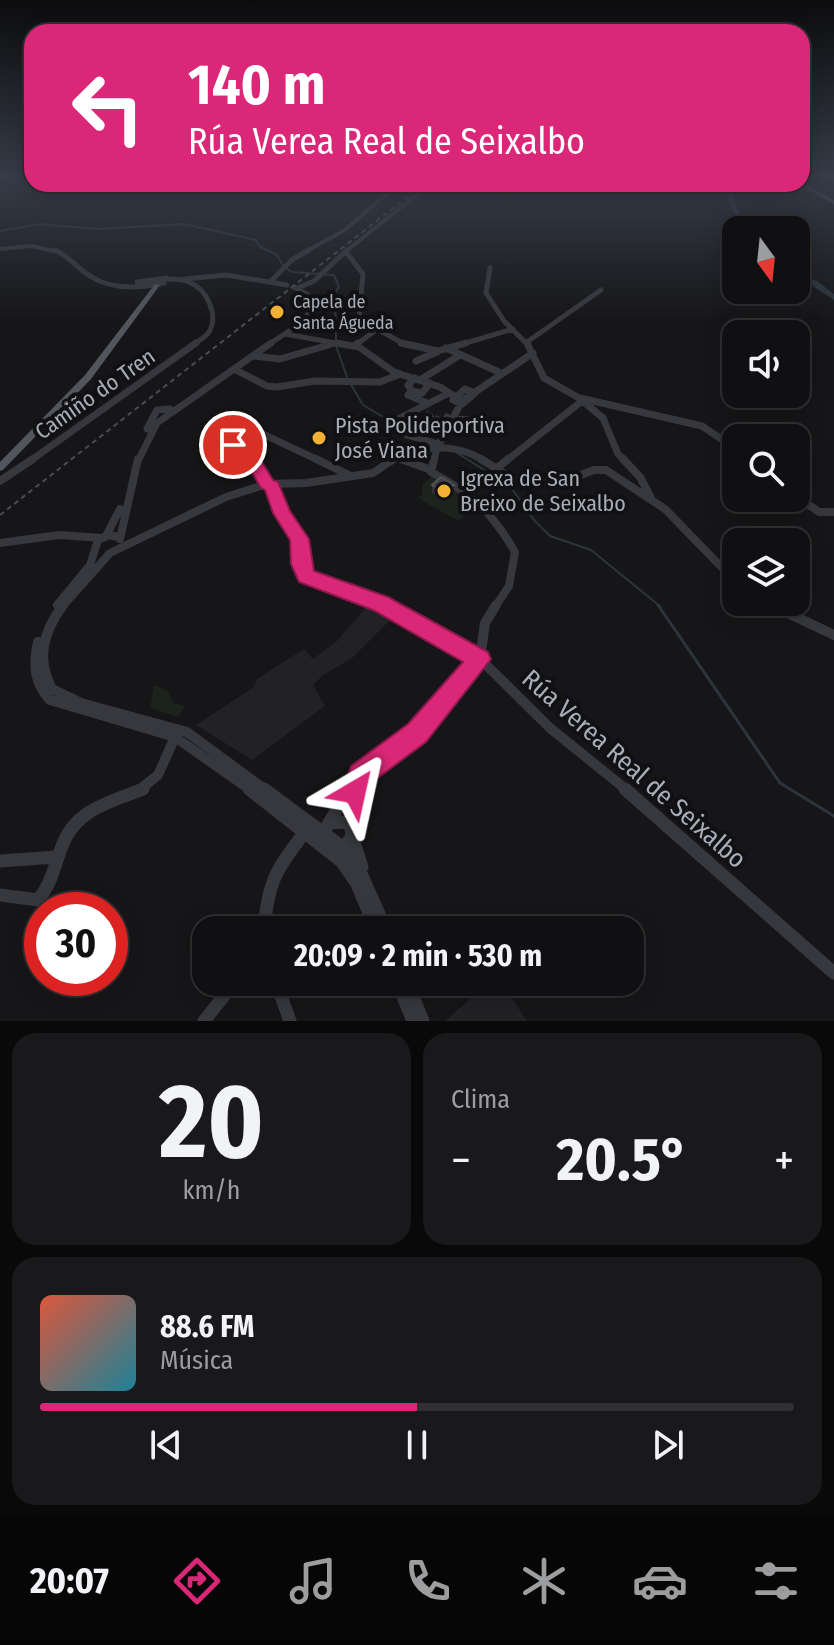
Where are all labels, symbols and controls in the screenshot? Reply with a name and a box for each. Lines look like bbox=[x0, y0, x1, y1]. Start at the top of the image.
text: 140 m bbox=[188, 52, 325, 119]
icon: left bbox=[56, 56, 160, 160]
text: Rúa Verea Real de Seixalbo bbox=[188, 120, 585, 164]
north arrow bbox=[722, 216, 810, 304]
map controls bbox=[722, 216, 810, 616]
place label: Capela de Santa Águeda bbox=[293, 291, 394, 334]
marker: Capela de Santa Águeda bbox=[268, 303, 286, 321]
button: sound bbox=[722, 320, 810, 408]
street label: Camiño do Tren bbox=[30, 343, 160, 445]
pin bbox=[199, 411, 267, 479]
place label: Pista Polideportiva José Viana bbox=[335, 412, 505, 464]
icon: arrive bbox=[211, 423, 255, 467]
button: search bbox=[722, 424, 810, 512]
marker: Pista Polideportiva José Viana bbox=[310, 429, 328, 447]
place label: Igrexa de San Breixo de Seixalbo bbox=[460, 465, 626, 517]
marker: Igrexa de San Breixo de Seixalbo bbox=[435, 482, 453, 500]
button: layers bbox=[722, 528, 810, 616]
street label: Rúa Verea Real de Seixalbo bbox=[516, 663, 752, 875]
position arrow bbox=[313, 750, 397, 834]
speed limit sign: 30 bbox=[24, 892, 128, 996]
text: 20:09 · 2 min · 530 m bbox=[294, 938, 542, 974]
text: 20 bbox=[159, 1060, 264, 1185]
text: Clima bbox=[451, 1084, 510, 1115]
text: 20.5° bbox=[557, 1124, 688, 1196]
text: − bbox=[451, 1134, 471, 1187]
text: + bbox=[774, 1134, 794, 1187]
text: km/h bbox=[183, 1175, 240, 1206]
text: 88.6 FM bbox=[160, 1309, 254, 1345]
text: Música bbox=[160, 1345, 233, 1376]
icon: previous bbox=[144, 1423, 188, 1467]
icon: pause bbox=[395, 1423, 439, 1467]
icon: next bbox=[646, 1423, 690, 1467]
icon: directions bbox=[169, 1553, 225, 1609]
icon: music bbox=[285, 1553, 341, 1609]
icon: phone bbox=[400, 1553, 456, 1609]
icon: climate bbox=[516, 1553, 572, 1609]
icon: car bbox=[632, 1553, 688, 1609]
icon: filters bbox=[748, 1553, 804, 1609]
text: 20:07 bbox=[30, 1559, 109, 1603]

